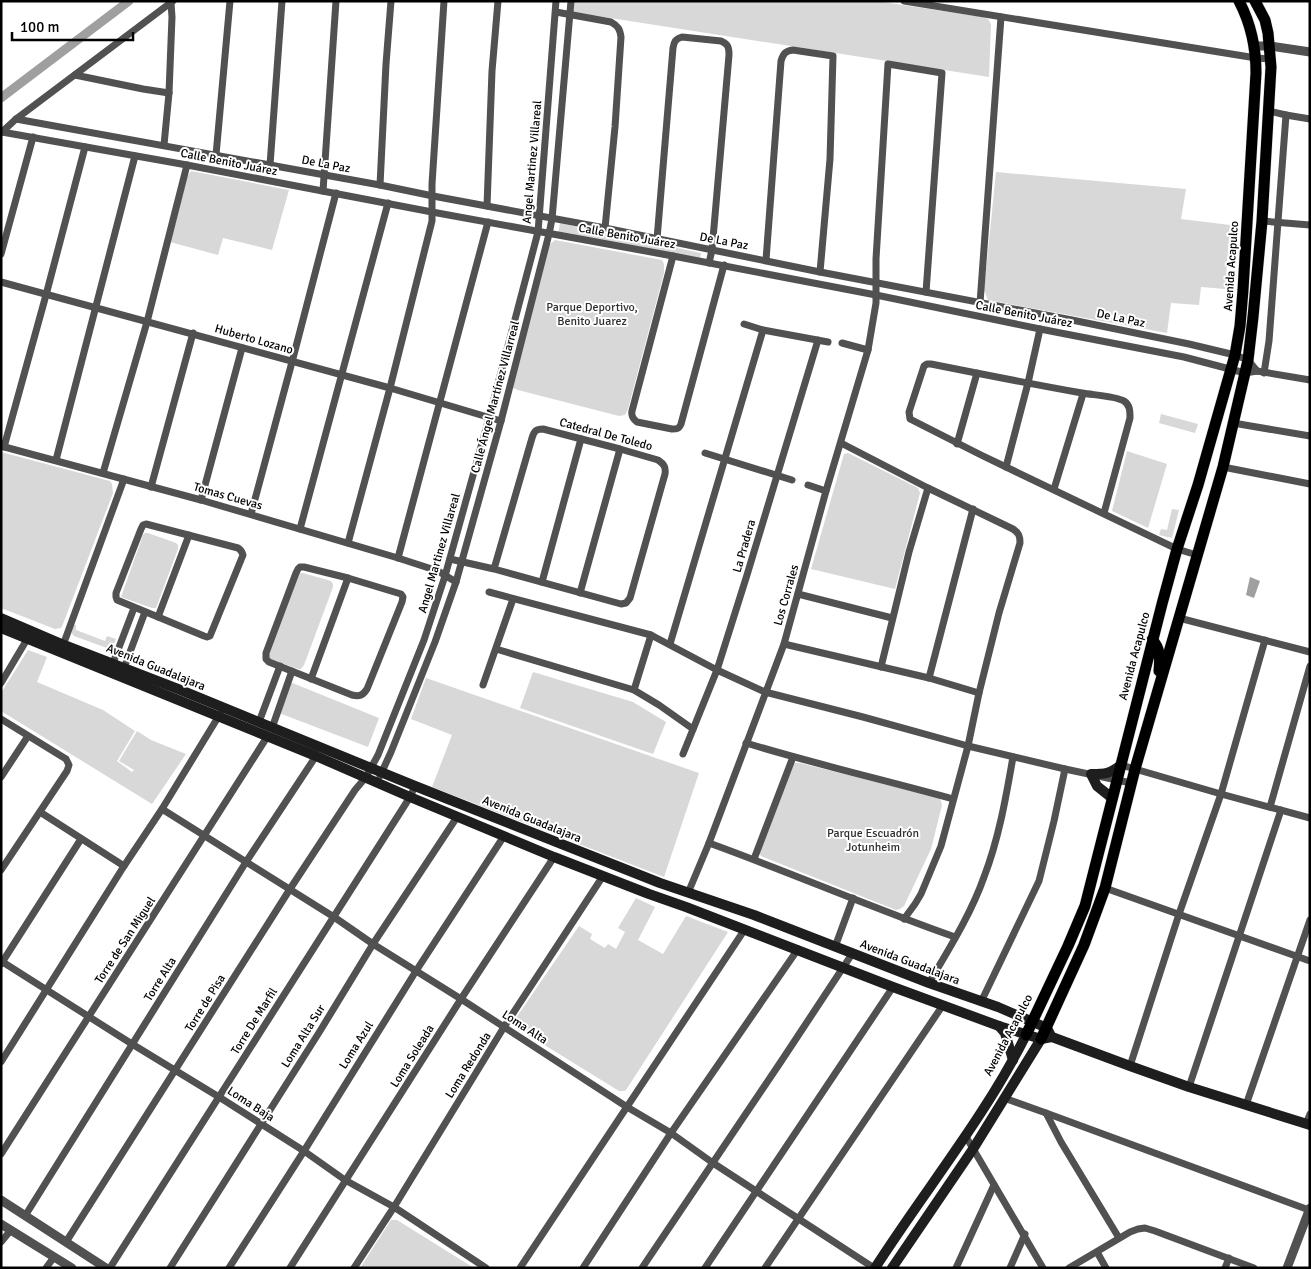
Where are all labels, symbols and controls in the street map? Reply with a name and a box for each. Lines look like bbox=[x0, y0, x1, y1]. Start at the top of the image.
scale bar bbox=[12, 10, 134, 42]
text: 100 m bbox=[20, 18, 60, 36]
street label: Angel Martinez Villareal bbox=[520, 99, 545, 224]
street label: Calle Benito Juárez bbox=[179, 146, 279, 179]
street label: De La Paz bbox=[300, 152, 352, 177]
street label: Avenida Acapulco bbox=[1221, 220, 1242, 312]
street label: Calle Benito Juárez bbox=[577, 221, 677, 252]
street label: De La Paz bbox=[698, 229, 750, 254]
street label: Calle Benito Juárez bbox=[974, 298, 1074, 331]
park label: Parque Deportivo, Benito Juarez bbox=[546, 300, 638, 329]
street label: De La Paz bbox=[1095, 306, 1147, 331]
street label: Calle Ángel Martínez Villarreal bbox=[468, 319, 523, 475]
street label: Huberto Lozano bbox=[213, 321, 295, 358]
street label: Catedral De Toledo bbox=[558, 415, 654, 454]
street label: Tomas Cuevas bbox=[192, 479, 264, 513]
street label: Angel Martinez Villareal bbox=[415, 491, 464, 615]
street label: La Pradera bbox=[730, 518, 759, 574]
street label: Los Corrales bbox=[771, 563, 802, 627]
street label: Avenida Acapulco bbox=[1116, 610, 1153, 702]
street label: Avenida Guadalajara bbox=[104, 641, 208, 694]
street label: Avenida Guadalajara bbox=[480, 793, 584, 846]
park label: Parque Escuadrón Jotunheim bbox=[827, 826, 919, 855]
street label: Torre de San Miguel bbox=[92, 894, 159, 987]
street label: Avenida Guadalajara bbox=[858, 937, 962, 988]
street label: Torre Alta bbox=[141, 954, 180, 1004]
street label: Torre de Pisa bbox=[182, 972, 229, 1035]
street label: Torre De Marfil bbox=[228, 985, 281, 1057]
street label: Avenida Acapulco bbox=[981, 992, 1036, 1079]
street label: Loma Alta Sur bbox=[278, 1001, 329, 1071]
street label: Loma Alta bbox=[499, 1007, 550, 1048]
street label: Loma Azul bbox=[336, 1018, 377, 1072]
street label: Loma Soleada bbox=[387, 1022, 438, 1090]
street label: Loma Redonda bbox=[442, 1029, 495, 1101]
street label: Loma Baja bbox=[224, 1084, 277, 1125]

